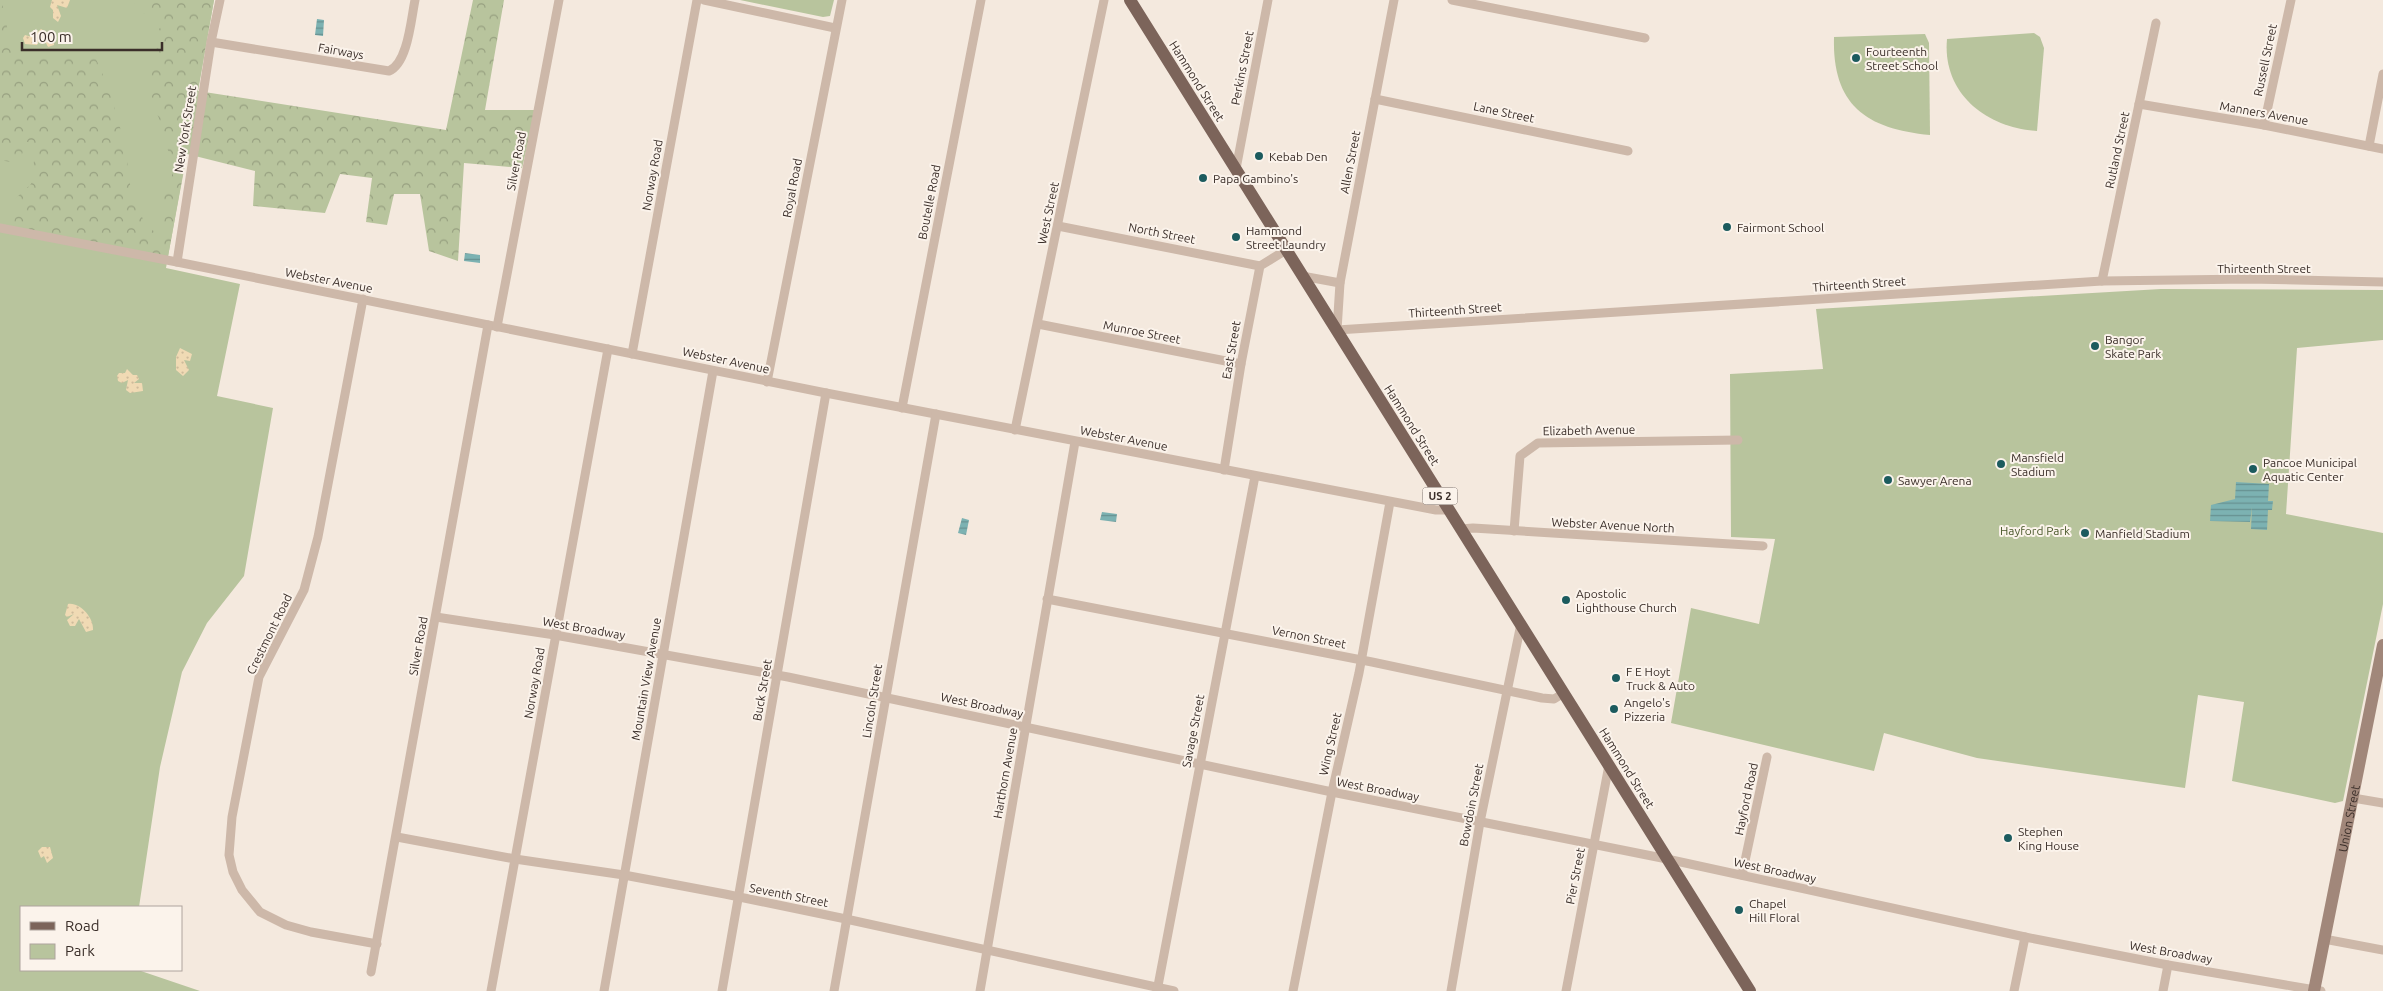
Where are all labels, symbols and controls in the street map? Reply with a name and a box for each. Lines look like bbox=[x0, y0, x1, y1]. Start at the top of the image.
scale bar bbox=[22, 20, 162, 52]
street label: Russell Street bbox=[2251, 22, 2279, 98]
text: 100 m bbox=[30, 28, 72, 45]
street label: Perkins Street bbox=[1228, 29, 1256, 106]
street label: Hammond Street bbox=[1167, 38, 1227, 124]
street label: Fairways bbox=[317, 41, 365, 61]
place label: Fourteenth Street School bbox=[1866, 45, 1938, 72]
marker: Fourteenth Street School bbox=[1850, 52, 1862, 64]
street label: New York Street bbox=[172, 84, 198, 173]
street label: Lane Street bbox=[1472, 99, 1536, 125]
street label: Manners Avenue bbox=[2219, 99, 2309, 127]
street label: Rutland Street bbox=[2102, 110, 2132, 190]
street label: Allen Street bbox=[1338, 129, 1363, 195]
street label: Silver Road bbox=[504, 130, 528, 192]
street label: Norway Road bbox=[639, 138, 665, 212]
marker: Kebab Den bbox=[1253, 150, 1265, 162]
place label: Kebab Den bbox=[1269, 150, 1328, 163]
street label: Royal Road bbox=[780, 157, 804, 219]
street label: Boutelle Road bbox=[915, 163, 943, 241]
marker: Papa Gambino's bbox=[1197, 172, 1209, 184]
place label: Papa Gambino's bbox=[1213, 172, 1298, 185]
street label: West Street bbox=[1035, 180, 1061, 246]
street label: North Street bbox=[1127, 220, 1197, 246]
marker: Fairmont School bbox=[1721, 221, 1733, 233]
place label: Fairmont School bbox=[1737, 221, 1824, 234]
place label: Hammond Street Laundry bbox=[1246, 224, 1326, 251]
marker: Hammond Street Laundry bbox=[1230, 231, 1242, 243]
street label: Thirteenth Street bbox=[2217, 262, 2311, 275]
street label: Webster Avenue bbox=[284, 265, 374, 295]
street label: Thirteenth Street bbox=[1812, 274, 1906, 294]
street label: Thirteenth Street bbox=[1408, 300, 1502, 320]
street label: Munroe Street bbox=[1102, 318, 1182, 346]
street label: East Street bbox=[1219, 320, 1243, 380]
place label: Bangor Skate Park bbox=[2105, 333, 2161, 360]
marker: Bangor Skate Park bbox=[2089, 340, 2101, 352]
street label: Webster Avenue bbox=[681, 344, 771, 376]
street label: Hammond Street bbox=[1382, 382, 1442, 468]
street label: Webster Avenue bbox=[1079, 423, 1169, 453]
street label: Elizabeth Avenue bbox=[1542, 423, 1636, 437]
place label: Mansfield Stadium bbox=[2011, 451, 2064, 478]
place label: Pancoe Municipal Aquatic Center bbox=[2263, 456, 2357, 483]
marker: Mansfield Stadium bbox=[1995, 458, 2007, 470]
marker: Pancoe Municipal Aquatic Center bbox=[2247, 463, 2259, 475]
marker: Sawyer Arena bbox=[1882, 474, 1894, 486]
place label: Sawyer Arena bbox=[1898, 474, 1972, 487]
road number: US 2 bbox=[1422, 488, 1458, 504]
street label: Webster Avenue North bbox=[1551, 515, 1675, 535]
park label: Hayford Park bbox=[2000, 524, 2070, 537]
marker: Manfield Stadium bbox=[2079, 527, 2091, 539]
place label: Manfield Stadium bbox=[2095, 527, 2190, 540]
place label: Apostolic Lighthouse Church bbox=[1576, 587, 1677, 614]
street label: Crestmont Road bbox=[244, 592, 294, 676]
marker: Apostolic Lighthouse Church bbox=[1560, 594, 1572, 606]
street label: West Broadway bbox=[542, 614, 627, 642]
street label: Silver Road bbox=[406, 615, 430, 677]
street label: Mountain View Avenue bbox=[629, 617, 663, 741]
street label: Vernon Street bbox=[1271, 623, 1347, 651]
street label: Norway Road bbox=[521, 646, 547, 720]
street label: Buck Street bbox=[750, 658, 774, 722]
street label: Lincoln Street bbox=[860, 663, 884, 739]
place label: F E Hoyt Truck & Auto bbox=[1626, 665, 1695, 692]
marker: F E Hoyt Truck & Auto bbox=[1610, 672, 1622, 684]
street label: West Broadway bbox=[940, 690, 1025, 720]
street label: Savage Street bbox=[1180, 693, 1207, 769]
place label: Angelo's Pizzeria bbox=[1624, 696, 1670, 723]
marker: Angelo's Pizzeria bbox=[1608, 703, 1620, 715]
street label: Wing Street bbox=[1316, 711, 1344, 777]
street label: Hammond Street bbox=[1597, 725, 1657, 811]
street label: Harthorn Avenue bbox=[991, 726, 1019, 820]
street label: Bowdoin Street bbox=[1457, 762, 1485, 847]
street label: Hayford Road bbox=[1732, 762, 1760, 836]
street label: West Broadway bbox=[1336, 775, 1421, 803]
street label: Union Street bbox=[2335, 783, 2362, 853]
place label: Stephen King House bbox=[2018, 825, 2079, 852]
marker: Stephen King House bbox=[2002, 832, 2014, 844]
street label: Pier Street bbox=[1563, 846, 1587, 905]
street label: West Broadway bbox=[1733, 855, 1818, 885]
street label: Seventh Street bbox=[748, 881, 830, 909]
place label: Chapel Hill Floral bbox=[1749, 897, 1800, 924]
marker: Chapel Hill Floral bbox=[1733, 904, 1745, 916]
legend bbox=[20, 906, 182, 971]
text: Road bbox=[65, 917, 100, 934]
street label: West Broadway bbox=[2129, 938, 2214, 966]
text: Park bbox=[65, 942, 95, 959]

